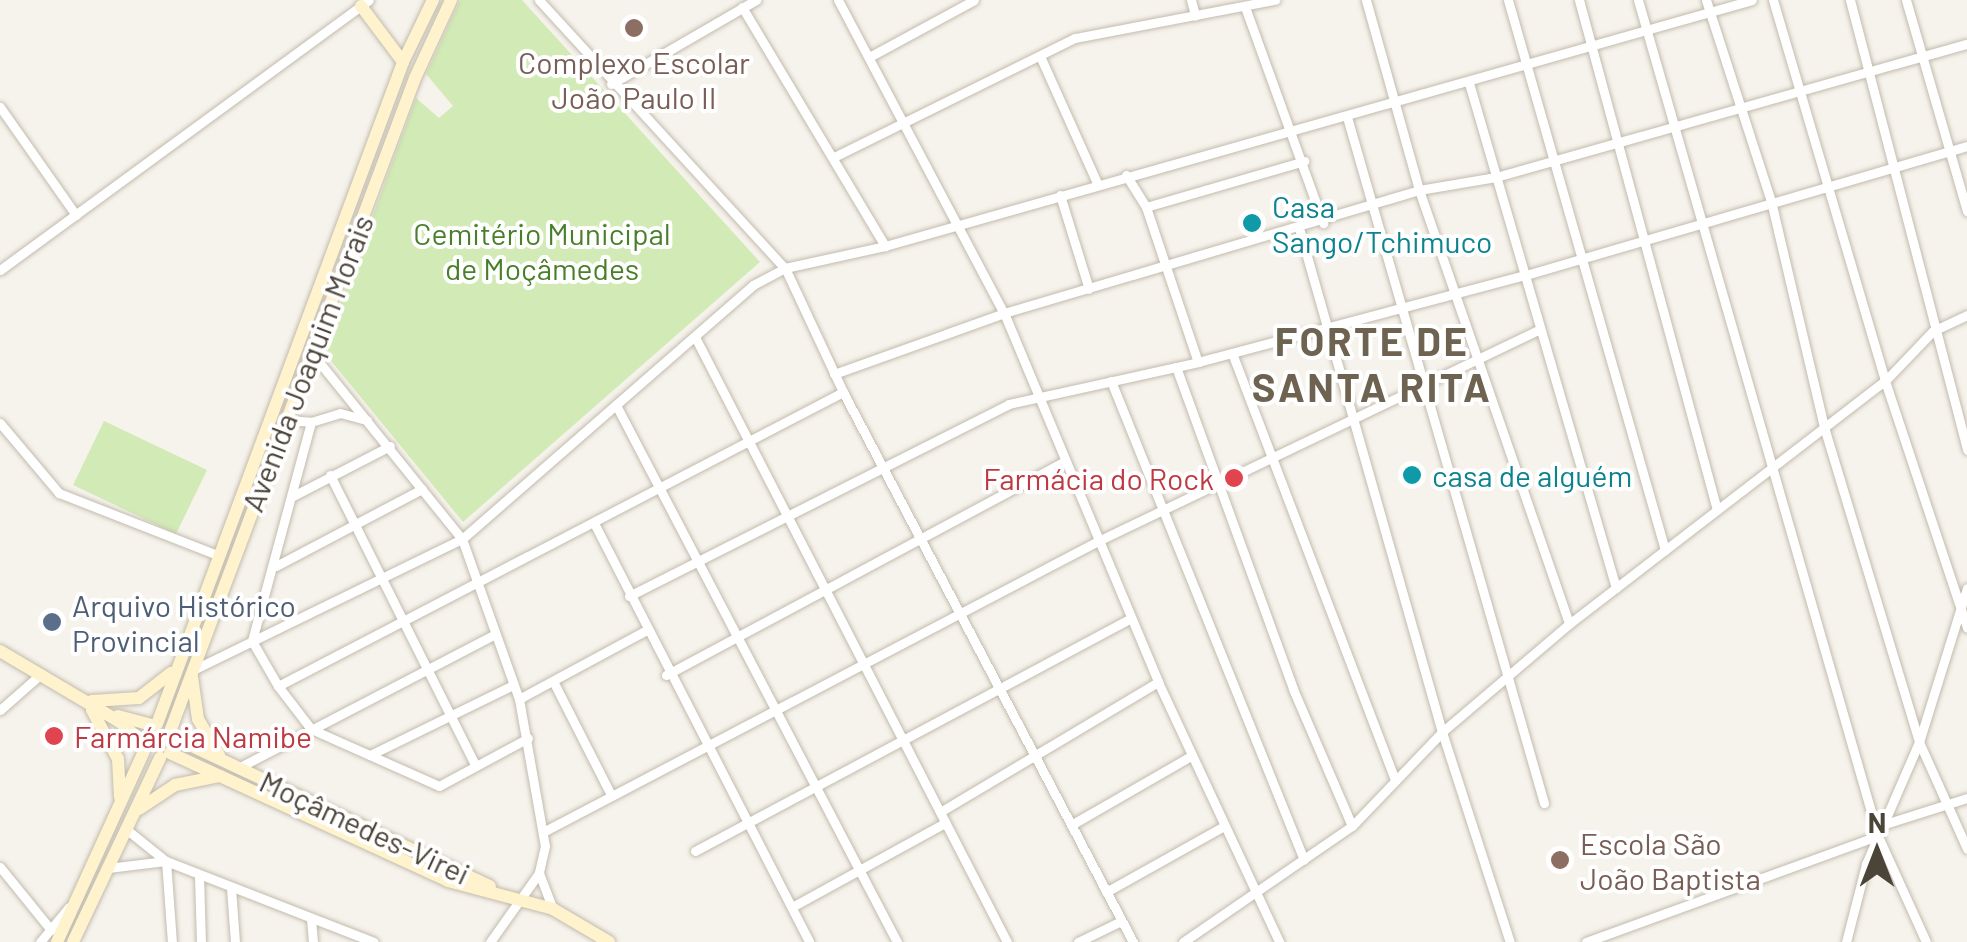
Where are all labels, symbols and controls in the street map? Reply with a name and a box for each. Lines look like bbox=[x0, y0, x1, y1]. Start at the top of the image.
marker: Complexo Escolar João Paulo II bbox=[623, 17, 645, 39]
place label: Complexo Escolar João Paulo II bbox=[518, 44, 750, 114]
place label: Casa Sango/Tchimuco bbox=[1272, 188, 1492, 258]
street label: Avenida Joaquim Morais bbox=[234, 210, 380, 516]
marker: Casa Sango/Tchimuco bbox=[1241, 212, 1263, 234]
park label: Cemitério Municipal de Moçâmedes bbox=[413, 215, 671, 286]
district label: FORTE DE SANTA RITA bbox=[1252, 316, 1492, 410]
place label: casa de alguém bbox=[1432, 457, 1632, 493]
place label: Farmácia do Rock bbox=[983, 460, 1214, 496]
marker: casa de alguém bbox=[1401, 464, 1423, 486]
marker: Farmácia do Rock bbox=[1223, 467, 1245, 489]
place label: Arquivo Histórico Provincial bbox=[72, 587, 296, 658]
marker: Arquivo Histórico Provincial bbox=[41, 611, 63, 633]
place label: Farmárcia Namibe bbox=[74, 718, 312, 754]
marker: Farmárcia Namibe bbox=[43, 725, 65, 747]
street label: Moçâmedes-Virei bbox=[254, 763, 476, 891]
north arrow bbox=[1827, 802, 1927, 902]
text: N bbox=[1868, 805, 1886, 839]
place label: Escola São João Baptista bbox=[1580, 825, 1761, 896]
marker: Escola São João Baptista bbox=[1549, 849, 1571, 871]

